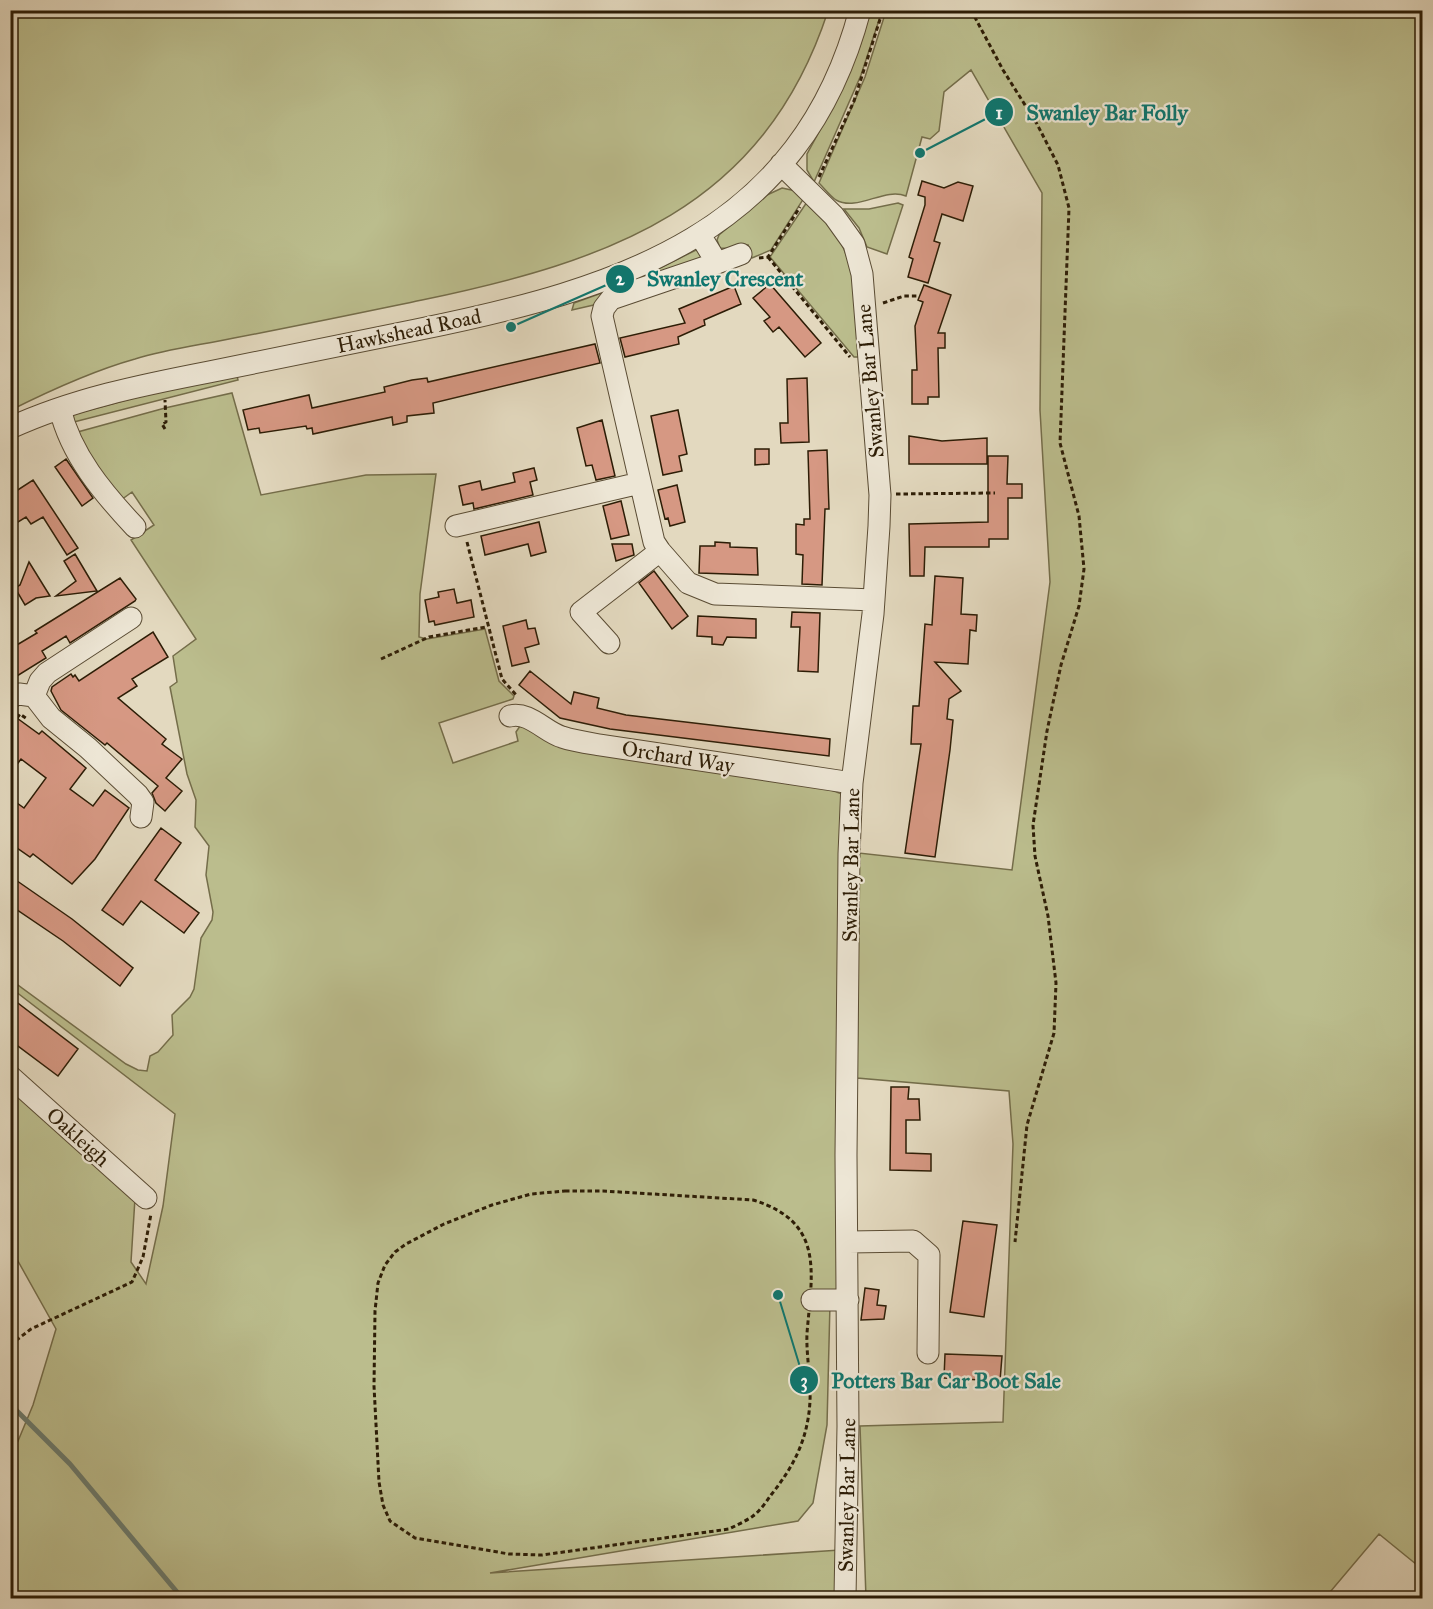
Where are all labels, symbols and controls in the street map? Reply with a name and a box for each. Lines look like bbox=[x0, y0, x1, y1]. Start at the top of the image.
callout: Swanley Bar Folly bbox=[984, 92, 1200, 132]
text: Swanley Bar Folly bbox=[1026, 99, 1190, 126]
text: 1 bbox=[995, 102, 1003, 124]
callout: Swanley Crescent bbox=[605, 259, 815, 299]
text: Swanley Crescent bbox=[647, 265, 803, 292]
text: 2 bbox=[616, 268, 626, 290]
street label: Hawkshead Road bbox=[334, 303, 484, 359]
street label: Swanley Bar Lane bbox=[850, 303, 890, 459]
street label: Orchard Way bbox=[620, 735, 737, 779]
street label: Swanley Bar Lane bbox=[837, 787, 865, 942]
street label: Oakleigh bbox=[41, 1102, 115, 1172]
callout: Potters Bar Car Boot Sale bbox=[789, 1360, 1072, 1400]
text: Potters Bar Car Boot Sale bbox=[831, 1367, 1061, 1394]
text: 3 bbox=[800, 1370, 808, 1393]
street label: Swanley Bar Lane bbox=[833, 1417, 861, 1572]

